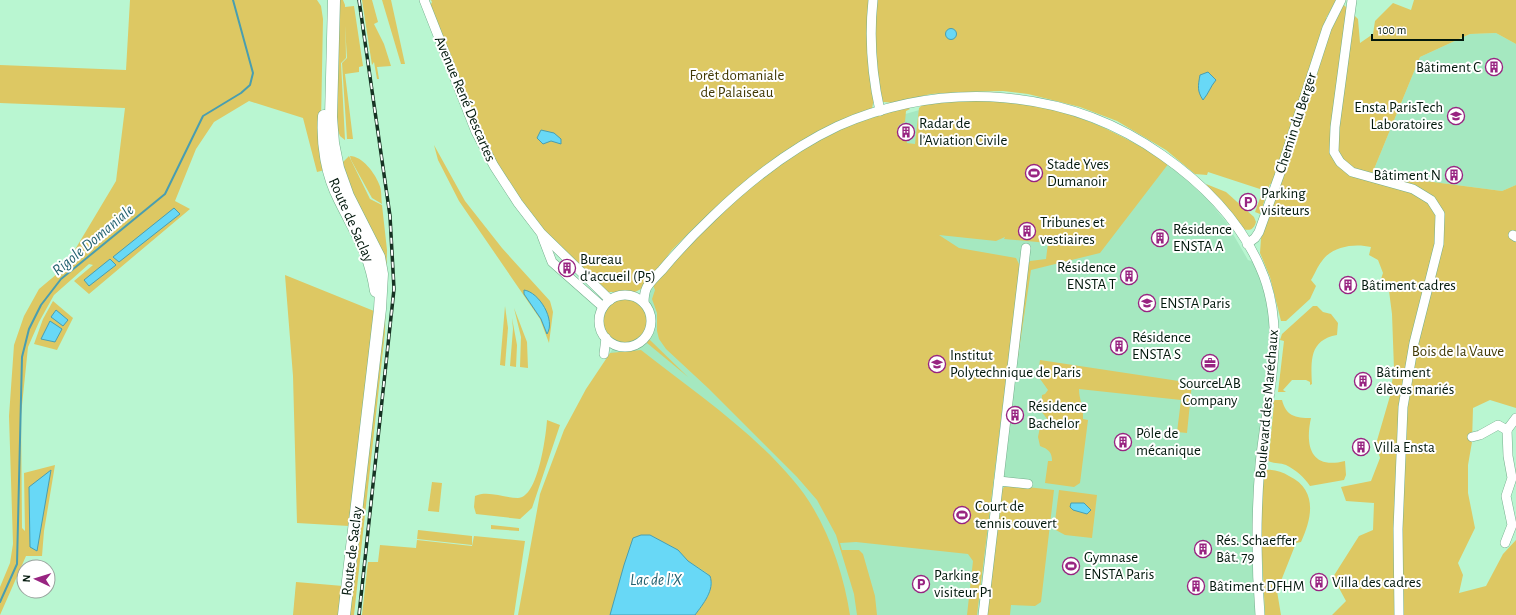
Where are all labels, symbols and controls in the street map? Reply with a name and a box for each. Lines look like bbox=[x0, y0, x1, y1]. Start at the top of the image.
scale bar bbox=[1372, 16, 1463, 42]
text: 100 m bbox=[1378, 24, 1406, 36]
street label: Avenue René Descartes bbox=[432, 34, 498, 164]
building icon: Bâtiment C bbox=[1484, 57, 1504, 77]
place label: Bâtiment C bbox=[1416, 60, 1481, 75]
park label: Forêt domaniale de Palaiseau bbox=[690, 68, 785, 100]
street label: Chemin du Berger bbox=[1273, 71, 1319, 175]
place label: Ensta ParisTech Laboratoires bbox=[1354, 100, 1443, 132]
school or university icon: Ensta ParisTech Laboratoires bbox=[1446, 106, 1466, 126]
place label: Radar de l’Aviation Civile bbox=[919, 116, 1008, 148]
building icon: Radar de l’Aviation Civile bbox=[896, 122, 916, 142]
place label: Stade Yves Dumanoir bbox=[1047, 157, 1109, 189]
sports icon: Stade Yves Dumanoir bbox=[1024, 163, 1044, 183]
building icon: Bâtiment N bbox=[1444, 165, 1464, 185]
place label: Bâtiment N bbox=[1373, 168, 1441, 183]
street label: Route de Saclay bbox=[326, 176, 376, 265]
place label: Parking visiteurs bbox=[1261, 186, 1310, 218]
parking icon: Parking visiteurs bbox=[1238, 192, 1258, 212]
water label: Rigole Domaniale bbox=[49, 201, 137, 279]
place label: Tribunes et vestiaires bbox=[1040, 215, 1105, 247]
building icon: Tribunes et vestiaires bbox=[1017, 221, 1037, 241]
place label: Résidence ENSTA A bbox=[1173, 222, 1232, 254]
building icon: Résidence ENSTA A bbox=[1150, 228, 1170, 248]
place label: Bureau d'accueil (P5) bbox=[580, 252, 656, 284]
building icon: Bureau d'accueil (P5) bbox=[557, 258, 577, 278]
place label: Résidence ENSTA T bbox=[1057, 260, 1117, 292]
building icon: Résidence ENSTA T bbox=[1119, 266, 1139, 286]
building icon: Bâtiment cadres bbox=[1338, 275, 1358, 295]
place label: Bâtiment cadres bbox=[1361, 278, 1456, 293]
school or university icon: ENSTA Paris bbox=[1137, 293, 1157, 313]
place label: ENSTA Paris bbox=[1160, 296, 1230, 311]
street label: Boulevard des Maréchaux bbox=[1253, 329, 1281, 479]
place label: Résidence ENSTA S bbox=[1132, 330, 1191, 362]
building icon: Résidence ENSTA S bbox=[1109, 336, 1129, 356]
park label: Bois de la Vauve bbox=[1412, 344, 1504, 359]
place label: Institut Polytechnique de Paris bbox=[950, 348, 1081, 380]
office icon: SourceLAB Company bbox=[1200, 353, 1220, 373]
school or university icon: Institut Polytechnique de Paris bbox=[927, 354, 947, 374]
place label: Bâtiment élèves mariés bbox=[1376, 365, 1454, 397]
building icon: Bâtiment élèves mariés bbox=[1353, 371, 1373, 391]
place label: SourceLAB Company bbox=[1179, 376, 1241, 408]
place label: Résidence Bachelor bbox=[1028, 399, 1087, 431]
building icon: Résidence Bachelor bbox=[1005, 405, 1025, 425]
place label: Pôle de mécanique bbox=[1136, 426, 1201, 458]
building icon: Pôle de mécanique bbox=[1113, 432, 1133, 452]
building icon: Villa Ensta bbox=[1351, 437, 1371, 457]
place label: Villa Ensta bbox=[1374, 440, 1435, 455]
place label: Court de tennis couvert bbox=[975, 499, 1057, 531]
street label: Route de Saclay bbox=[339, 505, 365, 597]
sports icon: Court de tennis couvert bbox=[952, 505, 972, 525]
place label: Rés. Schaeffer Bât. 79 bbox=[1216, 533, 1297, 565]
building icon: Rés. Schaeffer Bât. 79 bbox=[1193, 539, 1213, 559]
place label: Gymnase ENSTA Paris bbox=[1084, 550, 1154, 582]
sports icon: Gymnase ENSTA Paris bbox=[1061, 556, 1081, 576]
north arrow bbox=[16, 559, 56, 599]
place label: Parking visiteur P1 bbox=[934, 568, 992, 600]
water label: Lac de l'X bbox=[630, 572, 683, 588]
building icon: Villa des cadres bbox=[1309, 572, 1329, 592]
text: N bbox=[21, 574, 32, 583]
parking icon: Parking visiteur P1 bbox=[911, 574, 931, 594]
place label: Villa des cadres bbox=[1332, 575, 1421, 590]
building icon: Bâtiment DFHM bbox=[1186, 576, 1206, 596]
place label: Bâtiment DFHM bbox=[1209, 579, 1305, 594]

